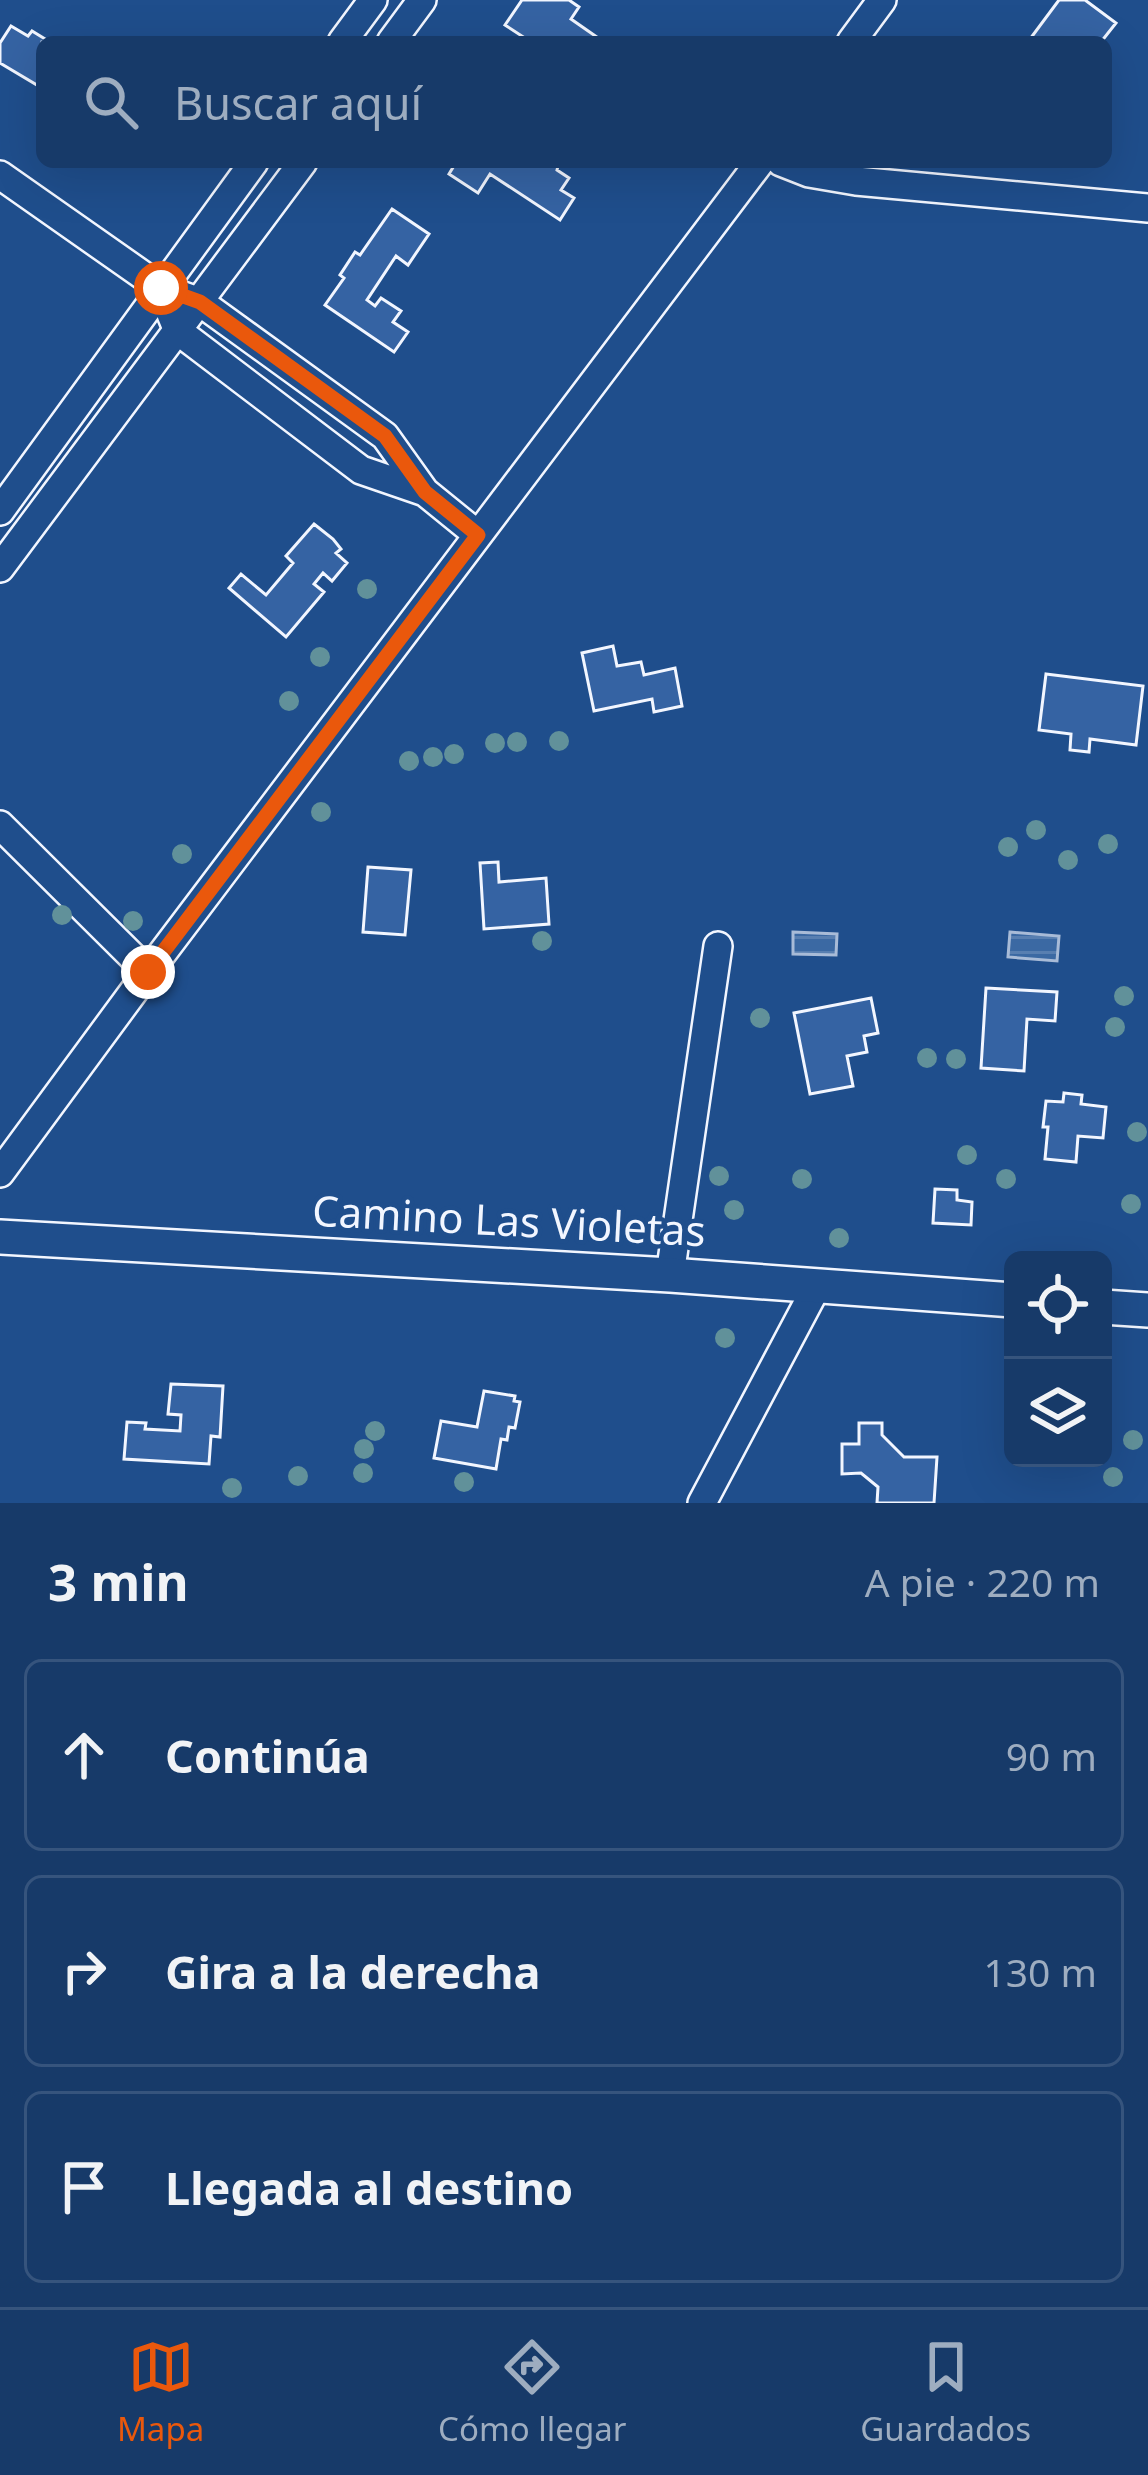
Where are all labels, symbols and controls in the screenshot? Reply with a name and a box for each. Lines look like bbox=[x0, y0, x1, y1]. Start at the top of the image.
search box bbox=[36, 36, 1112, 168]
icon: search bbox=[78, 69, 144, 135]
text: Buscar aquí bbox=[174, 72, 422, 133]
route start bbox=[134, 261, 188, 315]
route end bbox=[121, 945, 175, 999]
street label: Camino Las Violetas bbox=[311, 1181, 707, 1258]
map controls bbox=[1004, 1251, 1112, 1467]
button: locate bbox=[1004, 1251, 1112, 1359]
button: layers bbox=[1004, 1359, 1112, 1467]
text: 3 min bbox=[48, 1546, 189, 1616]
text: A pie · 220 m bbox=[865, 1555, 1100, 1608]
icon: ahead bbox=[51, 1722, 117, 1788]
text: Continúa bbox=[165, 1725, 370, 1786]
text: 90 m bbox=[1006, 1729, 1097, 1782]
icon: right bbox=[51, 1938, 117, 2004]
text: Gira a la derecha bbox=[165, 1941, 540, 2002]
text: 130 m bbox=[983, 1945, 1097, 1998]
icon: arrive bbox=[51, 2154, 117, 2220]
text: Llegada al destino bbox=[165, 2157, 573, 2218]
tab: Mapa bbox=[117, 2334, 204, 2451]
tab: Cómo llegar bbox=[438, 2334, 626, 2451]
tab: Guardados bbox=[860, 2334, 1031, 2451]

